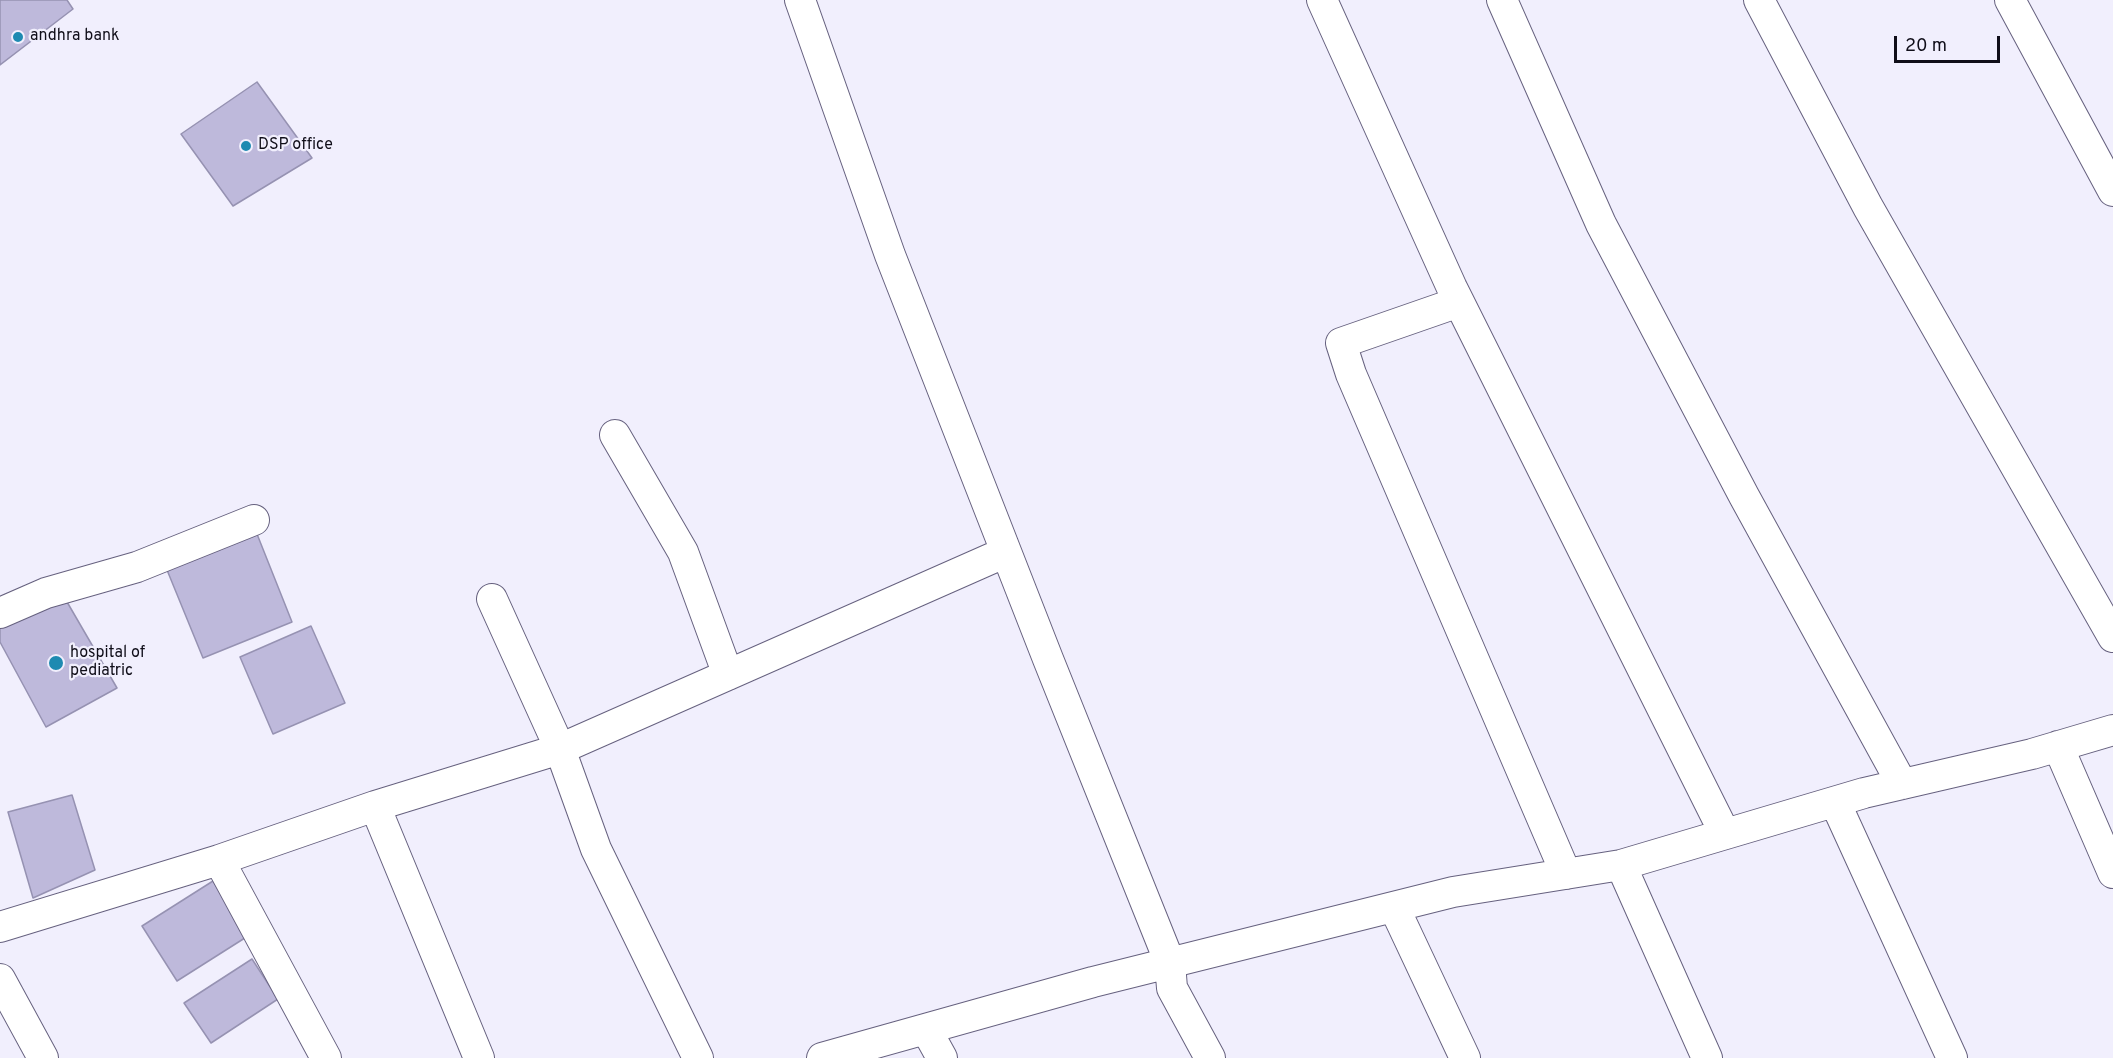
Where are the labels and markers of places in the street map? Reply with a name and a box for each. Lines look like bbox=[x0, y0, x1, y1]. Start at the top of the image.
place label: andhra bank bbox=[30, 27, 120, 47]
marker: andhra bank bbox=[11, 30, 25, 44]
place label: DSP office bbox=[258, 136, 333, 156]
marker: DSP office bbox=[239, 139, 253, 153]
place label: hospital of pediatric bbox=[70, 644, 145, 682]
marker: hospital of pediatric bbox=[47, 654, 65, 672]

